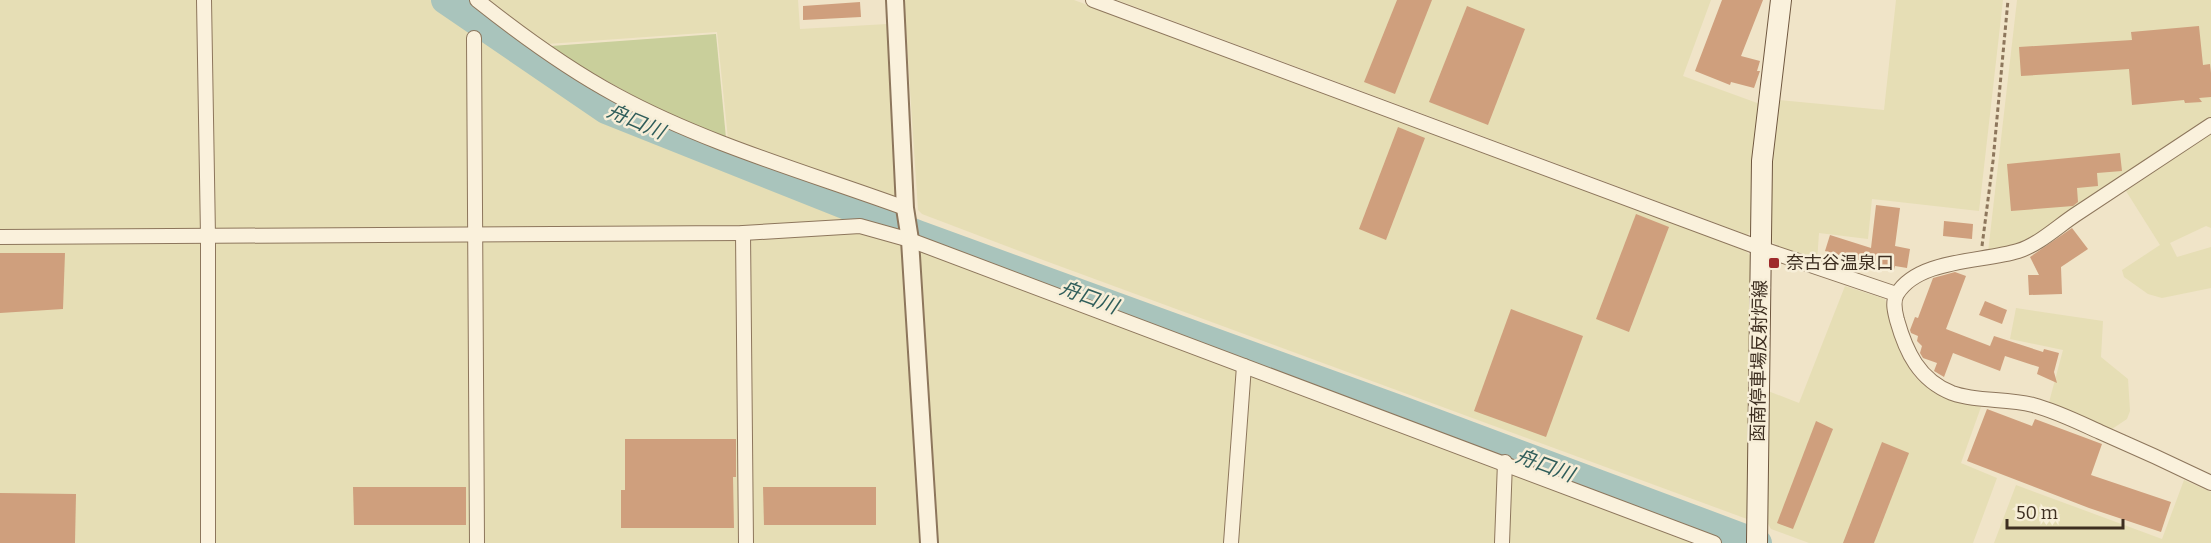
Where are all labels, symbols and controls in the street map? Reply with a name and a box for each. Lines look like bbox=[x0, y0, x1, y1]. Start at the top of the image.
water label: 舟口川 bbox=[604, 98, 670, 145]
place label: 奈古谷温泉口 bbox=[1786, 252, 1894, 274]
marker: 奈古谷温泉口 bbox=[1767, 256, 1781, 270]
water label: 舟口川 bbox=[1057, 275, 1123, 319]
street label: 函南停車場反射炉線 bbox=[1747, 280, 1771, 442]
water label: 舟口川 bbox=[1513, 443, 1579, 487]
scale bar bbox=[2007, 492, 2122, 530]
text: 50 m bbox=[2016, 502, 2058, 524]

